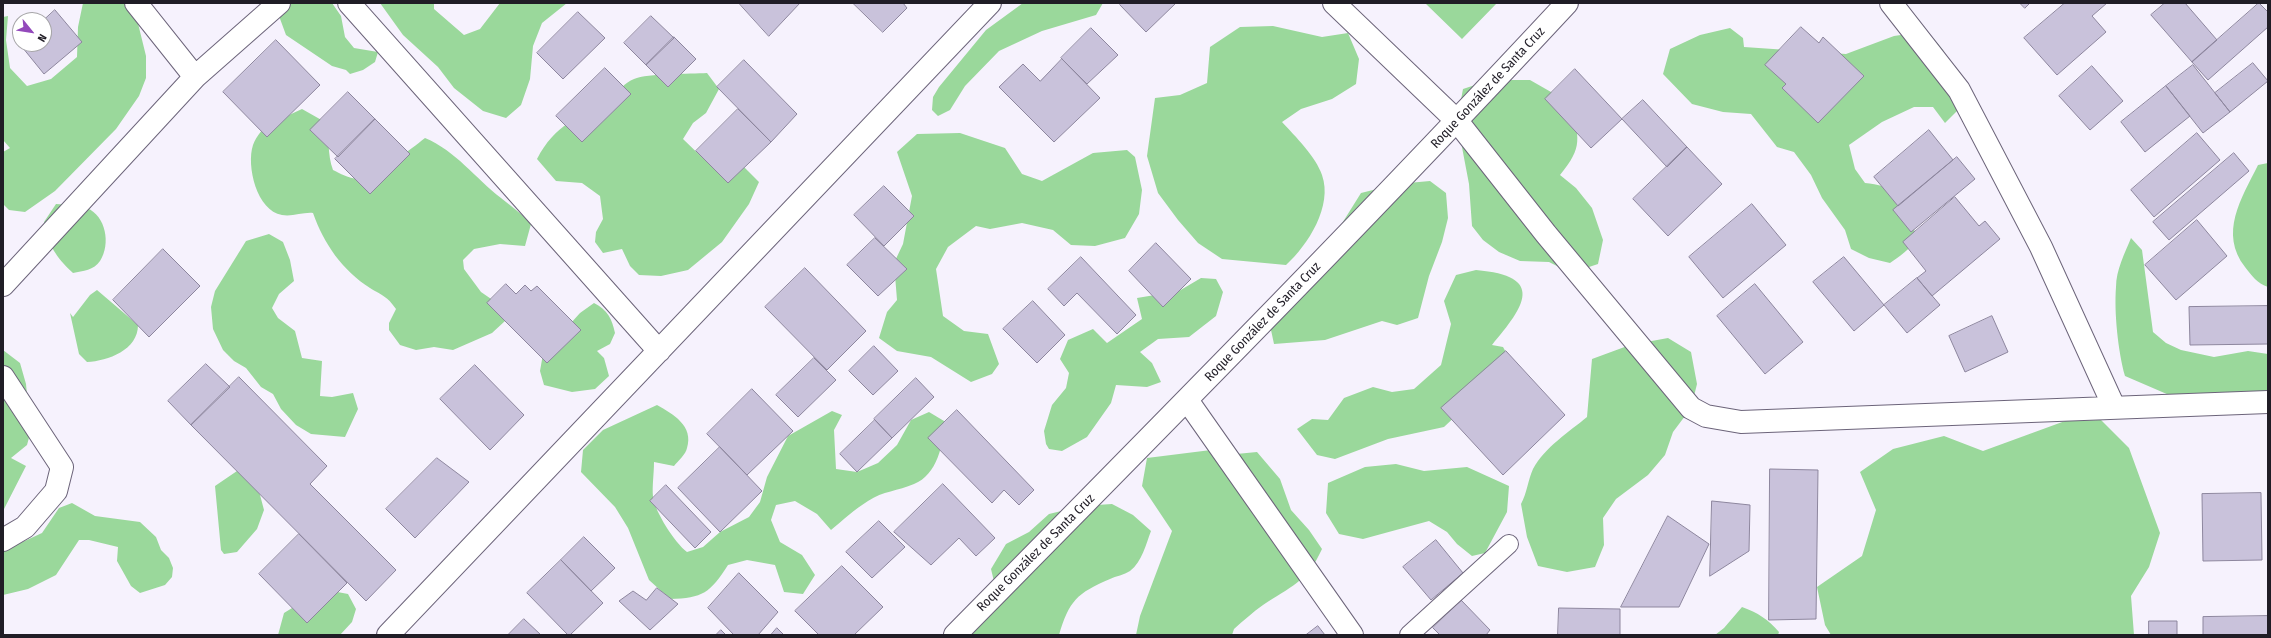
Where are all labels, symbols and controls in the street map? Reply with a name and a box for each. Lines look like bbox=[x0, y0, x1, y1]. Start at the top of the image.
north arrow bbox=[12, 12, 52, 52]
street label: Roque González de Santa Cruz bbox=[1428, 24, 1548, 152]
text: N bbox=[35, 32, 49, 44]
street label: Roque González de Santa Cruz bbox=[1202, 259, 1324, 385]
street label: Roque González de Santa Cruz bbox=[974, 491, 1098, 615]

